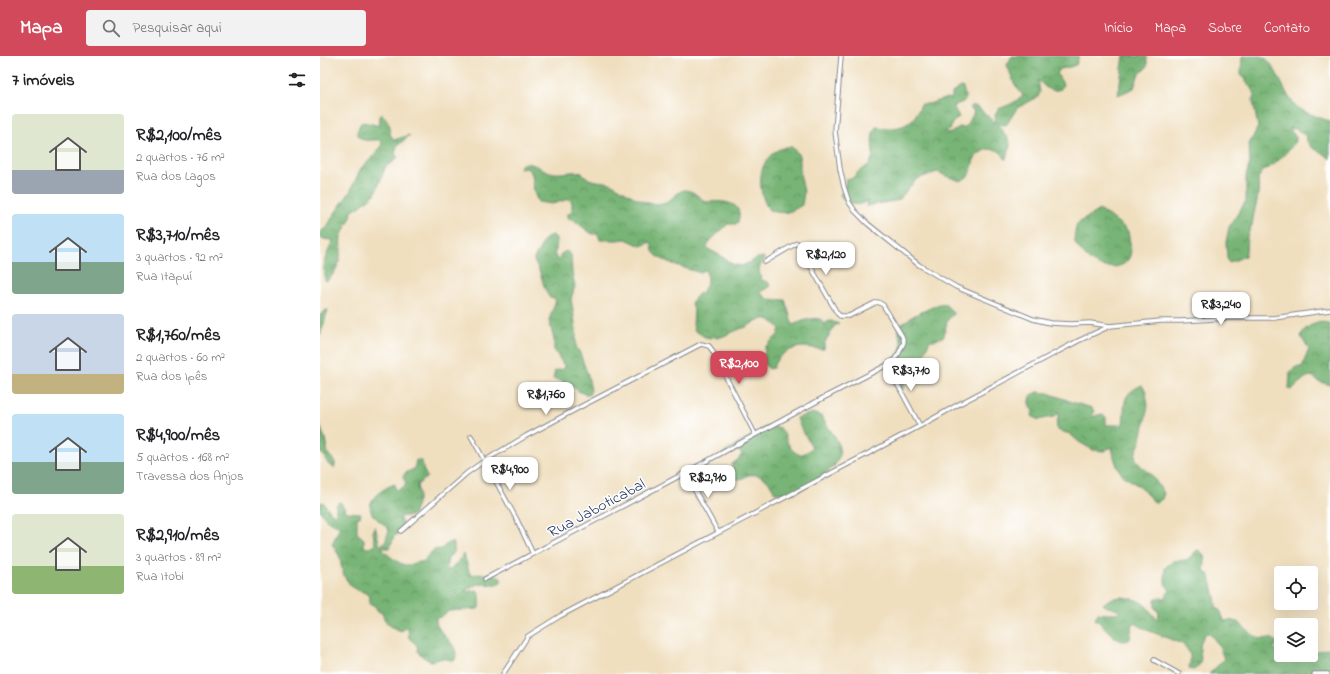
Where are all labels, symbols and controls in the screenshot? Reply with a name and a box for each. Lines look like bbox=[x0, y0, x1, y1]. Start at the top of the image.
search box bbox=[86, 10, 366, 46]
text: Mapa bbox=[20, 15, 62, 42]
icon: search bbox=[100, 17, 122, 39]
text: Pesquisar aqui bbox=[132, 17, 222, 39]
text: Início bbox=[1104, 18, 1133, 39]
text: Mapa bbox=[1155, 18, 1186, 39]
text: Sobre bbox=[1208, 18, 1242, 39]
text: Contato bbox=[1264, 18, 1310, 39]
text: 7 imóveis bbox=[12, 68, 75, 93]
icon: filters bbox=[286, 69, 308, 91]
text: R$2,100/mês bbox=[136, 123, 222, 148]
icon: home bbox=[44, 130, 92, 178]
text: 2 quartos · 76 m² bbox=[136, 148, 225, 167]
text: Rua dos Lagos bbox=[136, 167, 216, 186]
text: R$3,710/mês bbox=[136, 223, 220, 248]
icon: home bbox=[44, 230, 92, 278]
pin: R$2,120 bbox=[789, 242, 863, 276]
text: R$2,120 bbox=[806, 245, 846, 264]
text: 3 quartos · 92 m² bbox=[136, 248, 223, 267]
text: Rua Itapuí bbox=[136, 267, 192, 286]
pin: R$3,240 bbox=[1184, 292, 1258, 326]
text: R$3,240 bbox=[1201, 295, 1241, 314]
text: R$1,760/mês bbox=[136, 323, 221, 348]
icon: home bbox=[44, 330, 92, 378]
text: 2 quartos · 60 m² bbox=[136, 348, 225, 367]
pin: R$2,100 bbox=[702, 351, 776, 385]
text: R$2,100 bbox=[719, 354, 759, 373]
pin: R$3,710 bbox=[874, 358, 948, 392]
text: R$3,710 bbox=[892, 361, 930, 380]
text: Rua dos Ipês bbox=[136, 367, 207, 386]
pin: R$1,760 bbox=[509, 382, 583, 416]
text: R$1,760 bbox=[527, 385, 565, 404]
text: R$4,900/mês bbox=[136, 423, 220, 448]
icon: home bbox=[44, 430, 92, 478]
text: 5 quartos · 168 m² bbox=[136, 448, 229, 467]
pin: R$4,900 bbox=[473, 457, 547, 491]
text: R$4,900 bbox=[491, 460, 529, 479]
pin: R$2,910 bbox=[671, 465, 745, 499]
text: Travessa dos Anjos bbox=[136, 467, 244, 486]
text: R$2,910 bbox=[689, 468, 727, 487]
street label: Rua Jaboticabal bbox=[544, 473, 650, 545]
text: R$2,910/mês bbox=[136, 523, 220, 548]
icon: home bbox=[44, 530, 92, 578]
text: 3 quartos · 89 m² bbox=[136, 548, 221, 567]
map controls bbox=[1274, 566, 1318, 662]
button: locate bbox=[1274, 566, 1318, 610]
text: Rua Itobi bbox=[136, 567, 184, 586]
button: layers bbox=[1274, 618, 1318, 662]

